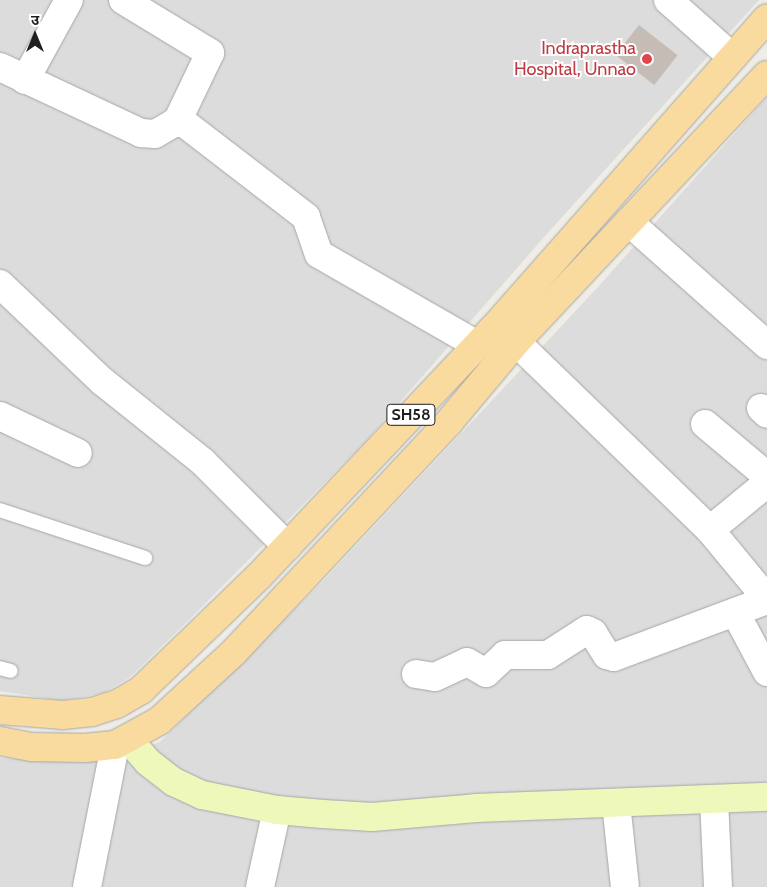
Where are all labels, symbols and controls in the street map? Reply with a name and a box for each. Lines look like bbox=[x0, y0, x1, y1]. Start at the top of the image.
north arrow bbox=[10, 10, 60, 60]
text: उ bbox=[31, 11, 39, 29]
place label: Indraprastha Hospital, Unnao bbox=[514, 38, 636, 80]
marker: Indraprastha Hospital, Unnao bbox=[640, 52, 654, 66]
road number: SH58 bbox=[386, 402, 436, 428]

